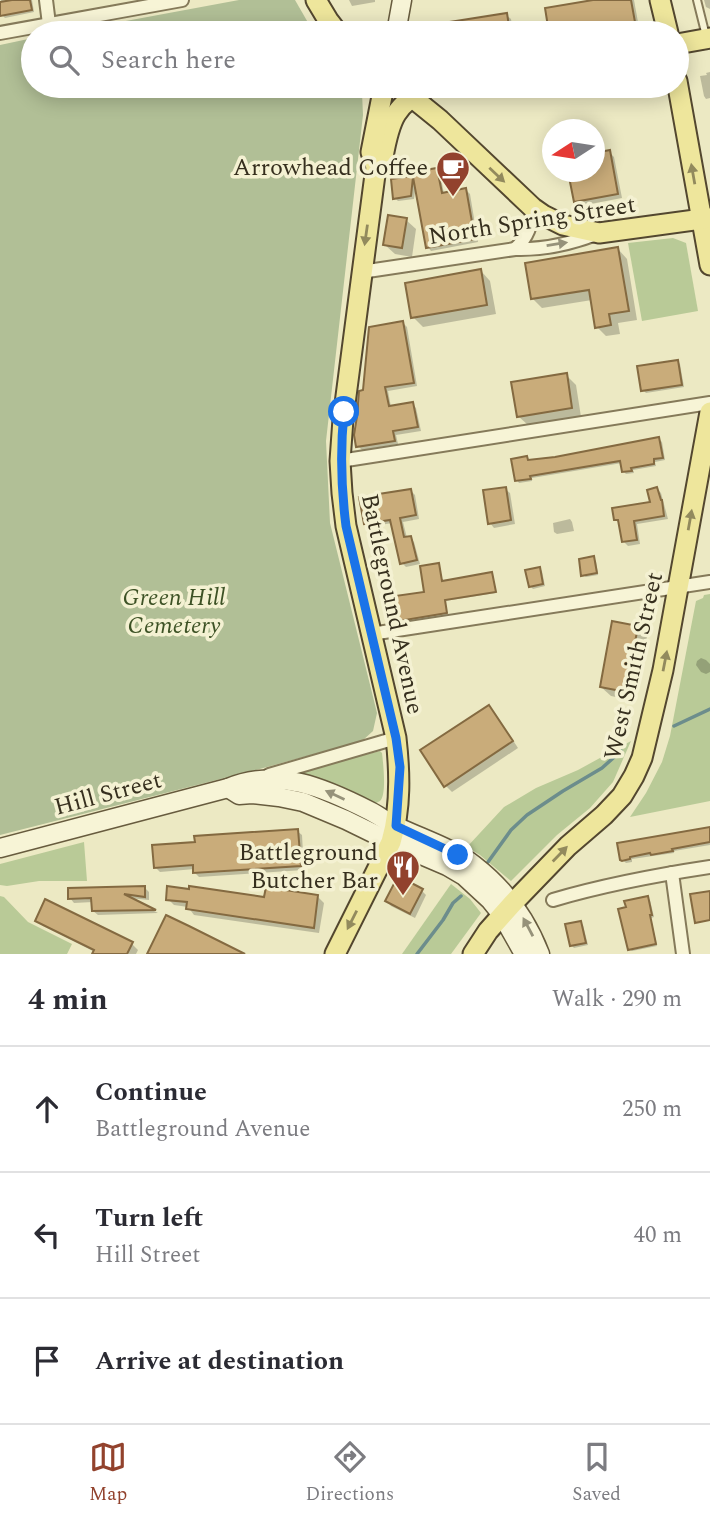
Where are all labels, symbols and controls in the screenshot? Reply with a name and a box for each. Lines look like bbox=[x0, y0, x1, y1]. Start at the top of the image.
search box bbox=[21, 21, 689, 98]
text: Search here bbox=[101, 40, 236, 80]
icon: search bbox=[45, 41, 83, 79]
north arrow bbox=[542, 119, 605, 182]
cafe icon: Arrowhead Coffee bbox=[434, 149, 472, 198]
place label: Arrowhead Coffee bbox=[233, 150, 428, 186]
one-way arrow bbox=[687, 163, 698, 185]
one-way arrow bbox=[489, 167, 506, 183]
street label: North Spring Street bbox=[426, 187, 638, 255]
one-way arrow bbox=[361, 224, 372, 246]
one-way arrow bbox=[546, 238, 568, 249]
route start bbox=[328, 396, 359, 427]
street label: Battleground Avenue bbox=[351, 490, 433, 718]
one-way arrow bbox=[685, 509, 696, 531]
street label: West Smith Street bbox=[595, 569, 673, 763]
park label: Green Hill Cemetery bbox=[123, 580, 225, 644]
one-way arrow bbox=[660, 650, 671, 672]
street label: Hill Street bbox=[50, 762, 166, 826]
one-way arrow bbox=[325, 789, 346, 800]
place label: Battleground Butcher Bar bbox=[239, 835, 378, 899]
route end bbox=[442, 839, 473, 870]
one-way arrow bbox=[552, 846, 568, 863]
restaurant icon: Battleground Butcher Bar bbox=[384, 848, 422, 897]
one-way arrow bbox=[347, 910, 358, 930]
one-way arrow bbox=[523, 917, 535, 937]
text: 4 min bbox=[28, 977, 108, 1023]
text: Walk · 290 m bbox=[552, 982, 682, 1017]
text: Continue bbox=[95, 1072, 207, 1112]
icon: ahead bbox=[28, 1090, 66, 1128]
text: 250 m bbox=[622, 1092, 682, 1127]
text: Battleground Avenue bbox=[95, 1112, 310, 1147]
text: Turn left bbox=[95, 1198, 203, 1238]
icon: left bbox=[28, 1216, 66, 1254]
text: 40 m bbox=[633, 1218, 682, 1253]
text: Hill Street bbox=[95, 1238, 200, 1273]
text: Arrive at destination bbox=[95, 1341, 344, 1381]
icon: arrive bbox=[28, 1342, 66, 1380]
tab: Map bbox=[89, 1438, 127, 1509]
tab: Directions bbox=[305, 1438, 394, 1509]
tab: Saved bbox=[572, 1438, 621, 1509]

